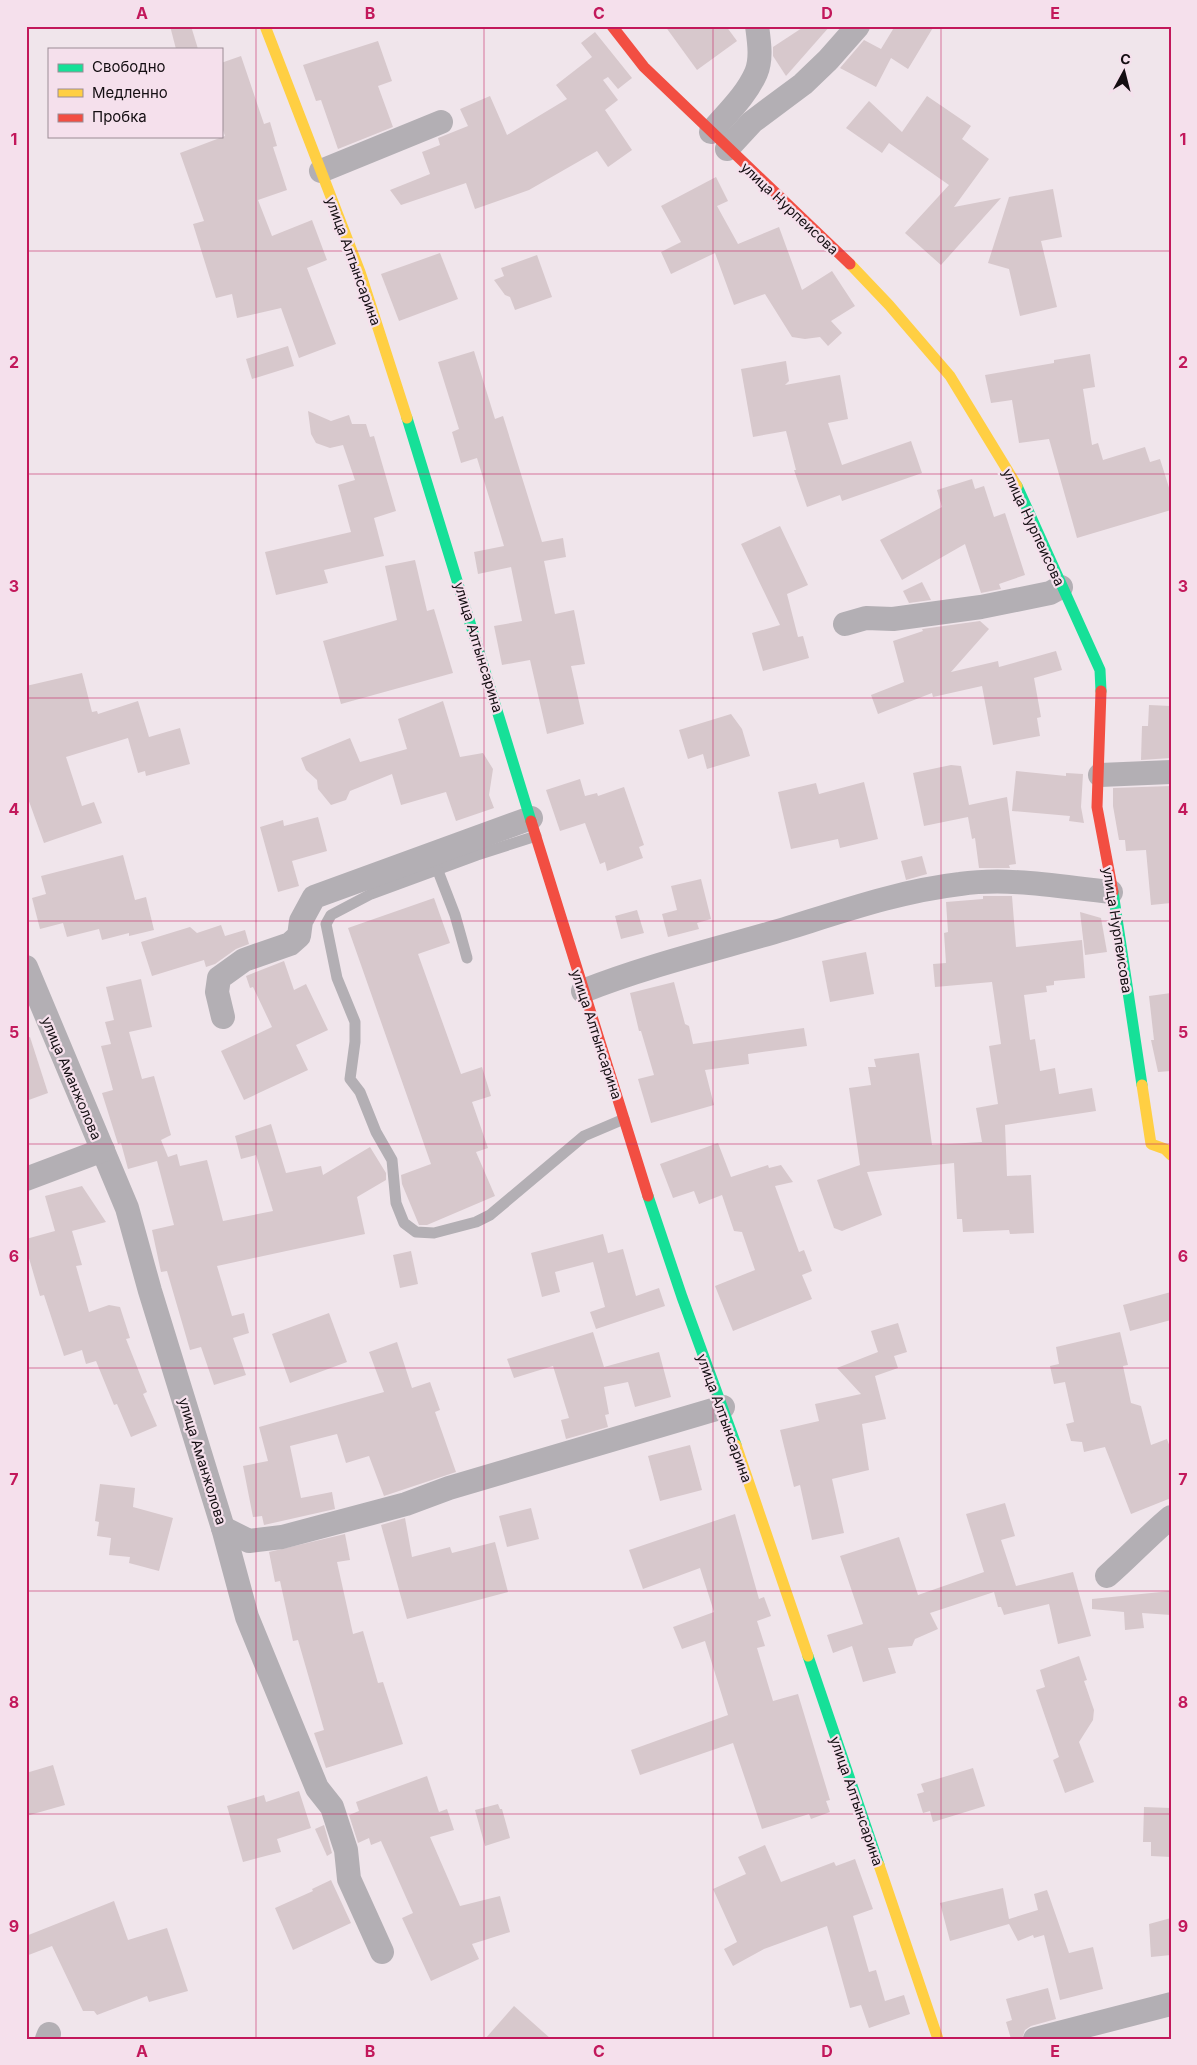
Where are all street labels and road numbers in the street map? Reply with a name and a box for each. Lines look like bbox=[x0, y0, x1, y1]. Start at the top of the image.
street label: улица Нурпеисова bbox=[738, 158, 842, 258]
street label: улица Алтынсарина bbox=[323, 194, 385, 328]
street label: улица Нурпеисова bbox=[999, 466, 1069, 588]
street label: улица Алтынсарина bbox=[451, 580, 507, 714]
street label: улица Нурпеисова bbox=[1100, 866, 1136, 994]
street label: улица Алтынсарина bbox=[568, 967, 626, 1101]
street label: улица Аманжолова bbox=[38, 1014, 106, 1142]
street label: улица Алтынсарина bbox=[694, 1351, 756, 1485]
street label: улица Аманжолова bbox=[176, 1395, 230, 1527]
street label: улица Алтынсарина bbox=[827, 1734, 887, 1868]

